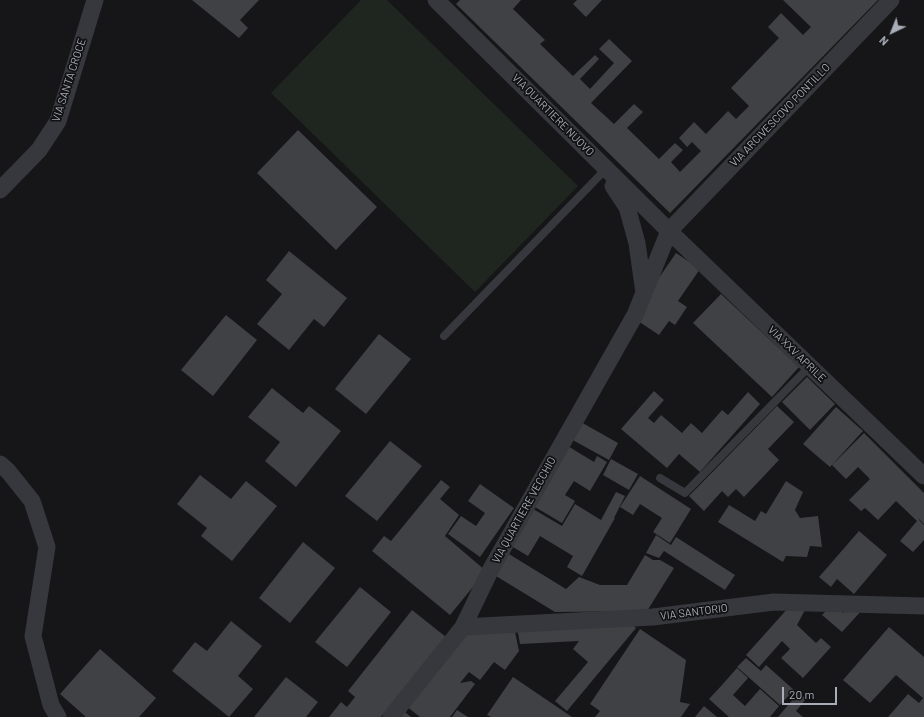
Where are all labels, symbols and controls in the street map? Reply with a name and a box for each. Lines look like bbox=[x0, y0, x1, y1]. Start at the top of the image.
north arrow bbox=[872, 12, 912, 52]
text: N bbox=[876, 34, 891, 48]
street label: VIA SANTA CROCE bbox=[49, 37, 89, 123]
street label: VIA ARCIVESCOVO PONTILLO bbox=[727, 61, 833, 169]
street label: VIA QUARTIERE NUOVO bbox=[509, 71, 597, 159]
street label: VIA XXV APRILE bbox=[765, 323, 829, 385]
street label: VIA QUARTIERE VECCHIO bbox=[489, 455, 559, 565]
street label: VIA SANTORIO bbox=[660, 601, 728, 623]
scale bar bbox=[784, 679, 839, 705]
text: 20 m bbox=[789, 687, 815, 701]

